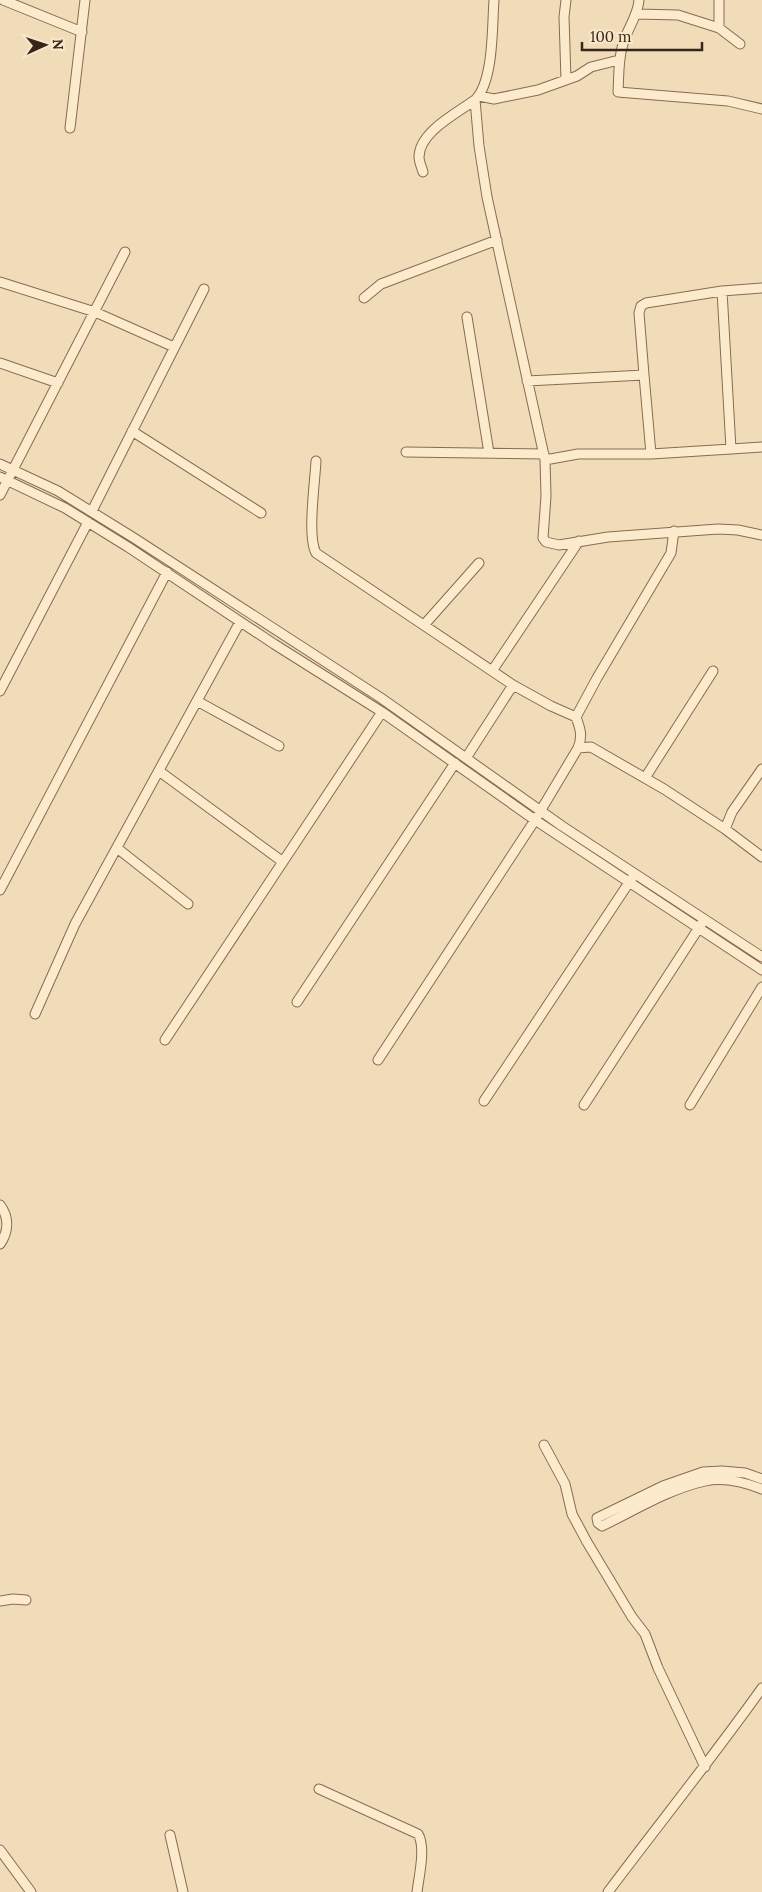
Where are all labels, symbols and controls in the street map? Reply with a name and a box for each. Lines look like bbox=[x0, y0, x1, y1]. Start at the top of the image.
north arrow bbox=[20, 20, 70, 70]
scale bar bbox=[582, 20, 702, 52]
text: 100 m bbox=[590, 27, 631, 46]
text: N bbox=[49, 38, 67, 50]

